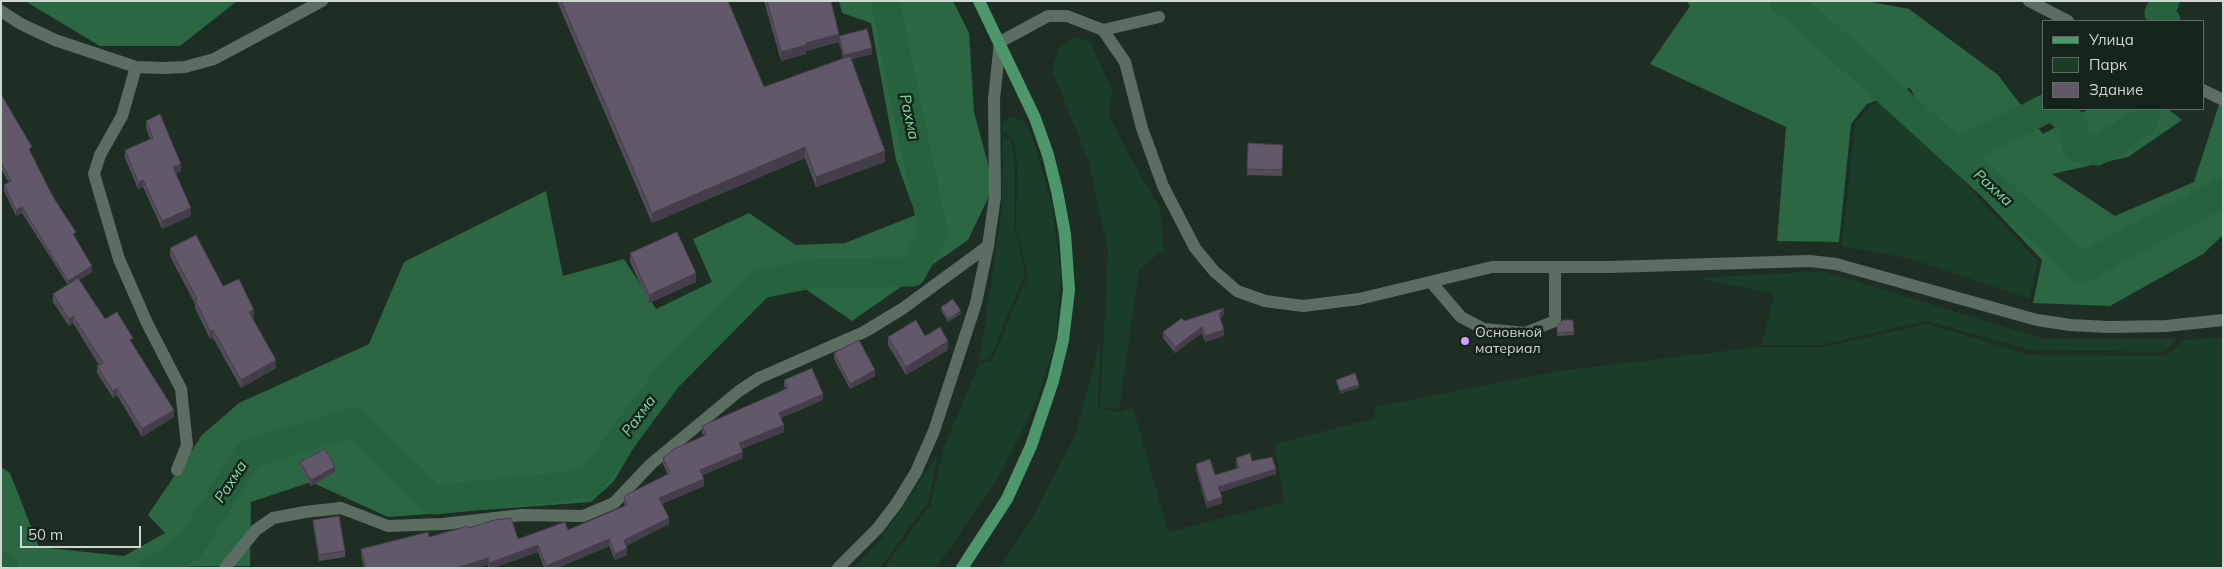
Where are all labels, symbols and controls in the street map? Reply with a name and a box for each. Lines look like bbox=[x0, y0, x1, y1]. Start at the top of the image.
legend bbox=[2042, 20, 2204, 110]
text: Улица bbox=[2089, 30, 2134, 49]
text: Парк bbox=[2089, 55, 2127, 74]
text: Здание bbox=[2089, 80, 2143, 99]
water label: Рахма bbox=[895, 93, 923, 141]
water label: Рахма bbox=[1970, 166, 2016, 210]
place label: Основной материал bbox=[1475, 325, 1542, 358]
marker: Основной материал bbox=[1459, 335, 1471, 347]
water label: Рахма bbox=[618, 392, 660, 440]
water label: Рахма bbox=[211, 458, 251, 506]
scale bar bbox=[22, 516, 144, 548]
text: 50 m bbox=[28, 525, 63, 544]

